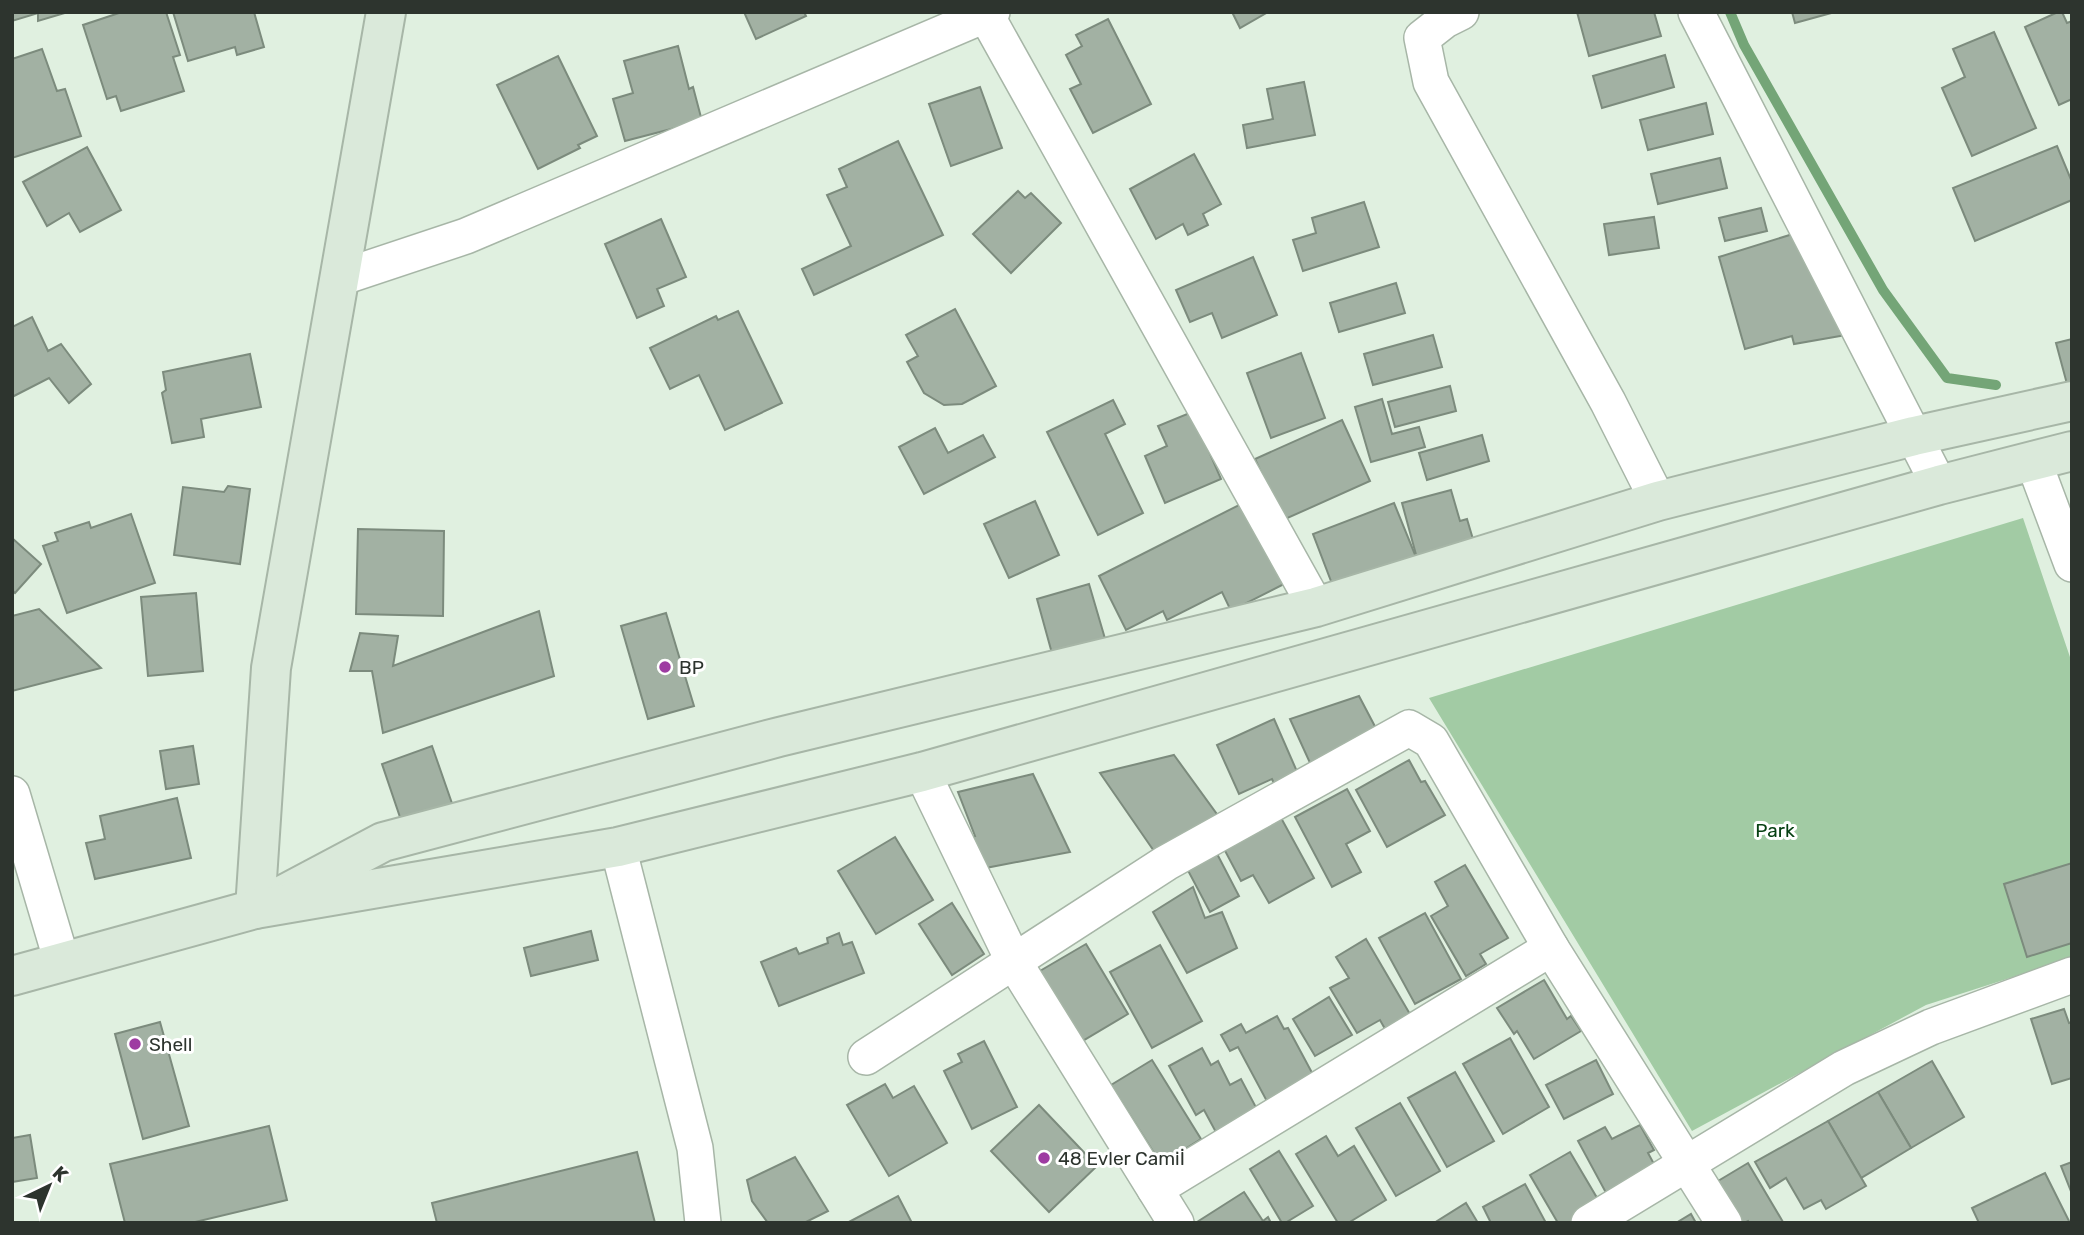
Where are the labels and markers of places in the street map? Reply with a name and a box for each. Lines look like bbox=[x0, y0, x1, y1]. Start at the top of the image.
place label: BP bbox=[679, 656, 704, 679]
marker: BP bbox=[657, 659, 673, 675]
place label: Shell bbox=[149, 1033, 192, 1056]
marker: Shell bbox=[127, 1036, 143, 1052]
place label: 48 Evler Camiİ bbox=[1058, 1147, 1185, 1170]
marker: 48 Evler Camiİ bbox=[1036, 1150, 1052, 1166]

